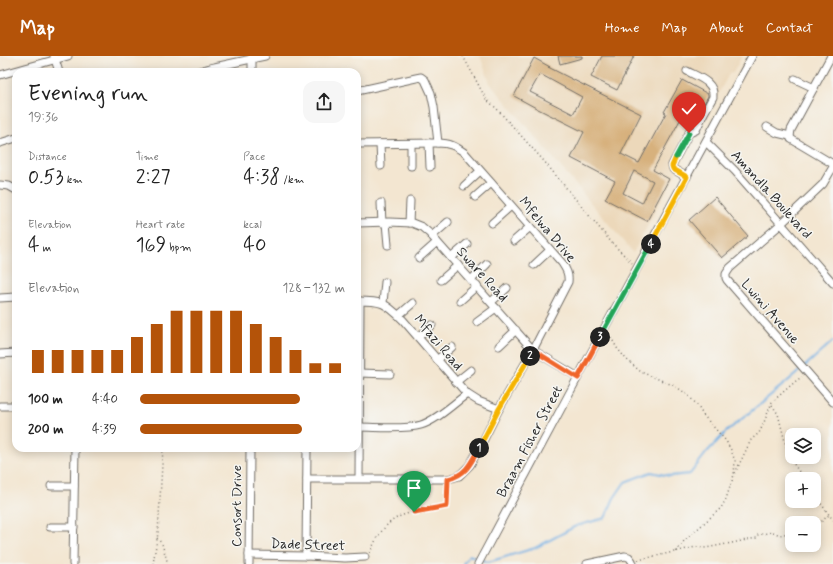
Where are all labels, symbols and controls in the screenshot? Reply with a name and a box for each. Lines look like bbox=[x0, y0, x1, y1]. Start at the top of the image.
text: Map bbox=[20, 16, 55, 41]
text: Home bbox=[605, 19, 639, 37]
text: Map bbox=[661, 19, 687, 37]
text: About bbox=[709, 19, 744, 37]
text: Contact bbox=[766, 19, 813, 37]
text: Evening run bbox=[28, 80, 148, 108]
button: share bbox=[303, 81, 345, 123]
pin bbox=[672, 92, 706, 133]
icon: check bbox=[678, 98, 700, 120]
text: 19:36 bbox=[28, 109, 58, 126]
street label: Amandla Boulevard bbox=[727, 147, 816, 243]
text: Distance bbox=[28, 150, 67, 164]
text: Time bbox=[136, 150, 159, 164]
text: Pace bbox=[243, 150, 265, 164]
text: 0.53 bbox=[28, 164, 64, 191]
text: 2:27 bbox=[136, 164, 171, 191]
text: 4:38 bbox=[243, 164, 280, 191]
text: km bbox=[64, 173, 83, 187]
text: /km bbox=[280, 173, 304, 187]
street label: Mfelwa Drive bbox=[515, 193, 580, 266]
text: Elevation bbox=[28, 218, 71, 232]
text: Heart rate bbox=[136, 218, 185, 232]
text: kcal bbox=[243, 218, 262, 232]
text: 4 bbox=[28, 232, 40, 259]
text: 169 bbox=[136, 232, 166, 259]
text: 40 bbox=[243, 232, 266, 259]
pin: 4 bbox=[641, 234, 661, 254]
text: 4 bbox=[648, 237, 654, 251]
text: m bbox=[40, 241, 51, 255]
text: bpm bbox=[166, 241, 191, 255]
street label: Sware Road bbox=[453, 243, 512, 306]
street label: Lwini Avenue bbox=[737, 275, 804, 348]
text: Elevation bbox=[28, 280, 79, 297]
text: 128–132 m bbox=[282, 280, 345, 297]
street label: Mfazi Road bbox=[410, 311, 467, 374]
pin: 3 bbox=[590, 327, 610, 347]
text: 3 bbox=[598, 330, 602, 344]
pin: 2 bbox=[520, 346, 540, 366]
text: 2 bbox=[527, 349, 533, 363]
street label: Braam Fisher Street bbox=[493, 382, 567, 500]
text: 100 m bbox=[28, 391, 63, 408]
text: 4:40 bbox=[92, 391, 118, 408]
text: 200 m bbox=[28, 421, 63, 438]
text: 4:39 bbox=[92, 421, 117, 438]
map controls bbox=[785, 428, 821, 552]
button: layers bbox=[785, 428, 821, 464]
pin: 1 bbox=[469, 438, 489, 458]
text: 1 bbox=[477, 441, 481, 455]
street label: Consort Drive bbox=[228, 465, 246, 547]
pin bbox=[397, 471, 431, 512]
button: + bbox=[785, 472, 821, 508]
icon: arrive bbox=[403, 477, 425, 499]
button: − bbox=[785, 516, 821, 552]
street label: Dade Street bbox=[270, 535, 346, 555]

